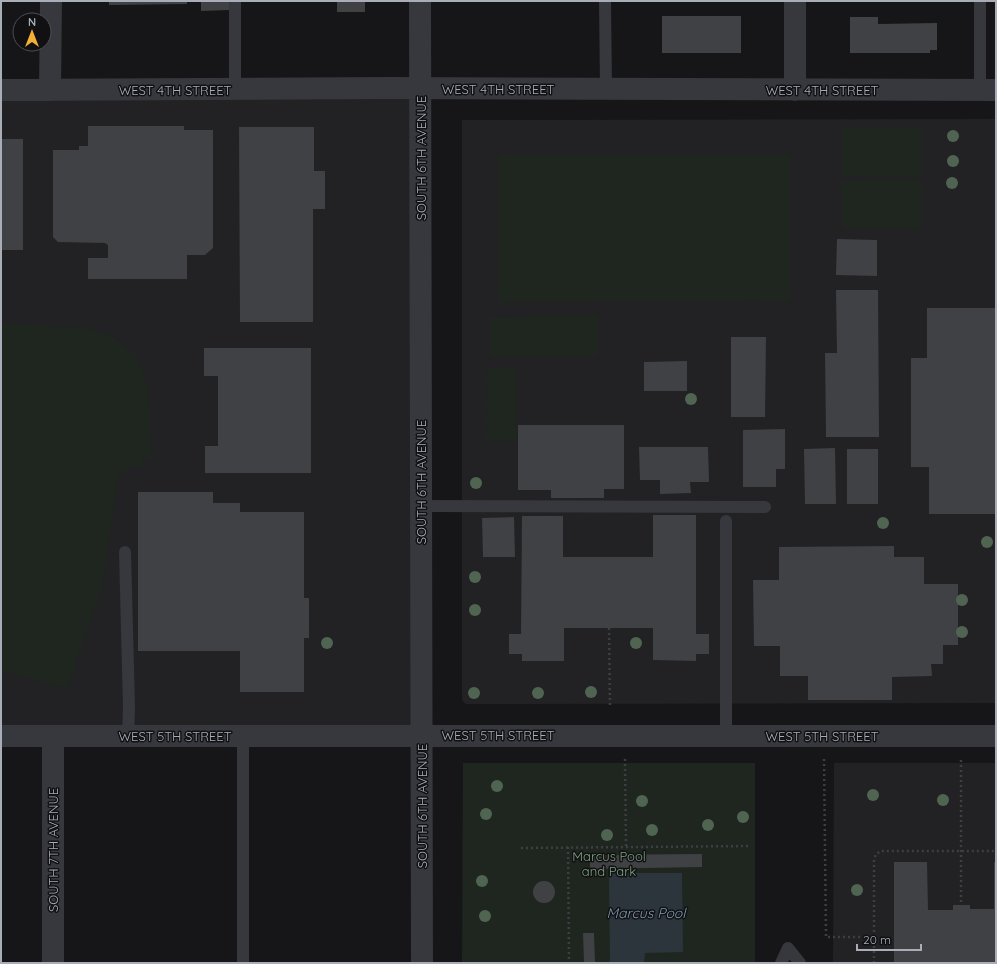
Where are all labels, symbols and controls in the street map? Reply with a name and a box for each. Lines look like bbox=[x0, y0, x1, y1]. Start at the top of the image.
north arrow bbox=[12, 12, 52, 52]
text: N bbox=[28, 15, 36, 29]
street label: WEST 4TH STREET bbox=[442, 81, 555, 97]
street label: WEST 4TH STREET bbox=[119, 82, 232, 98]
street label: WEST 4TH STREET bbox=[766, 82, 879, 98]
street label: SOUTH 6TH AVENUE bbox=[413, 96, 429, 220]
street label: SOUTH 6TH AVENUE bbox=[413, 420, 429, 544]
street label: WEST 5TH STREET bbox=[442, 727, 555, 743]
street label: WEST 5TH STREET bbox=[119, 728, 232, 744]
street label: WEST 5TH STREET bbox=[766, 728, 879, 744]
street label: SOUTH 6TH AVENUE bbox=[414, 744, 430, 868]
street label: SOUTH 7TH AVENUE bbox=[45, 788, 61, 912]
park label: Marcus Pool and Park bbox=[572, 848, 646, 879]
water label: Marcus Pool bbox=[606, 904, 687, 922]
scale bar bbox=[857, 926, 921, 952]
text: 20 m bbox=[863, 932, 891, 947]

